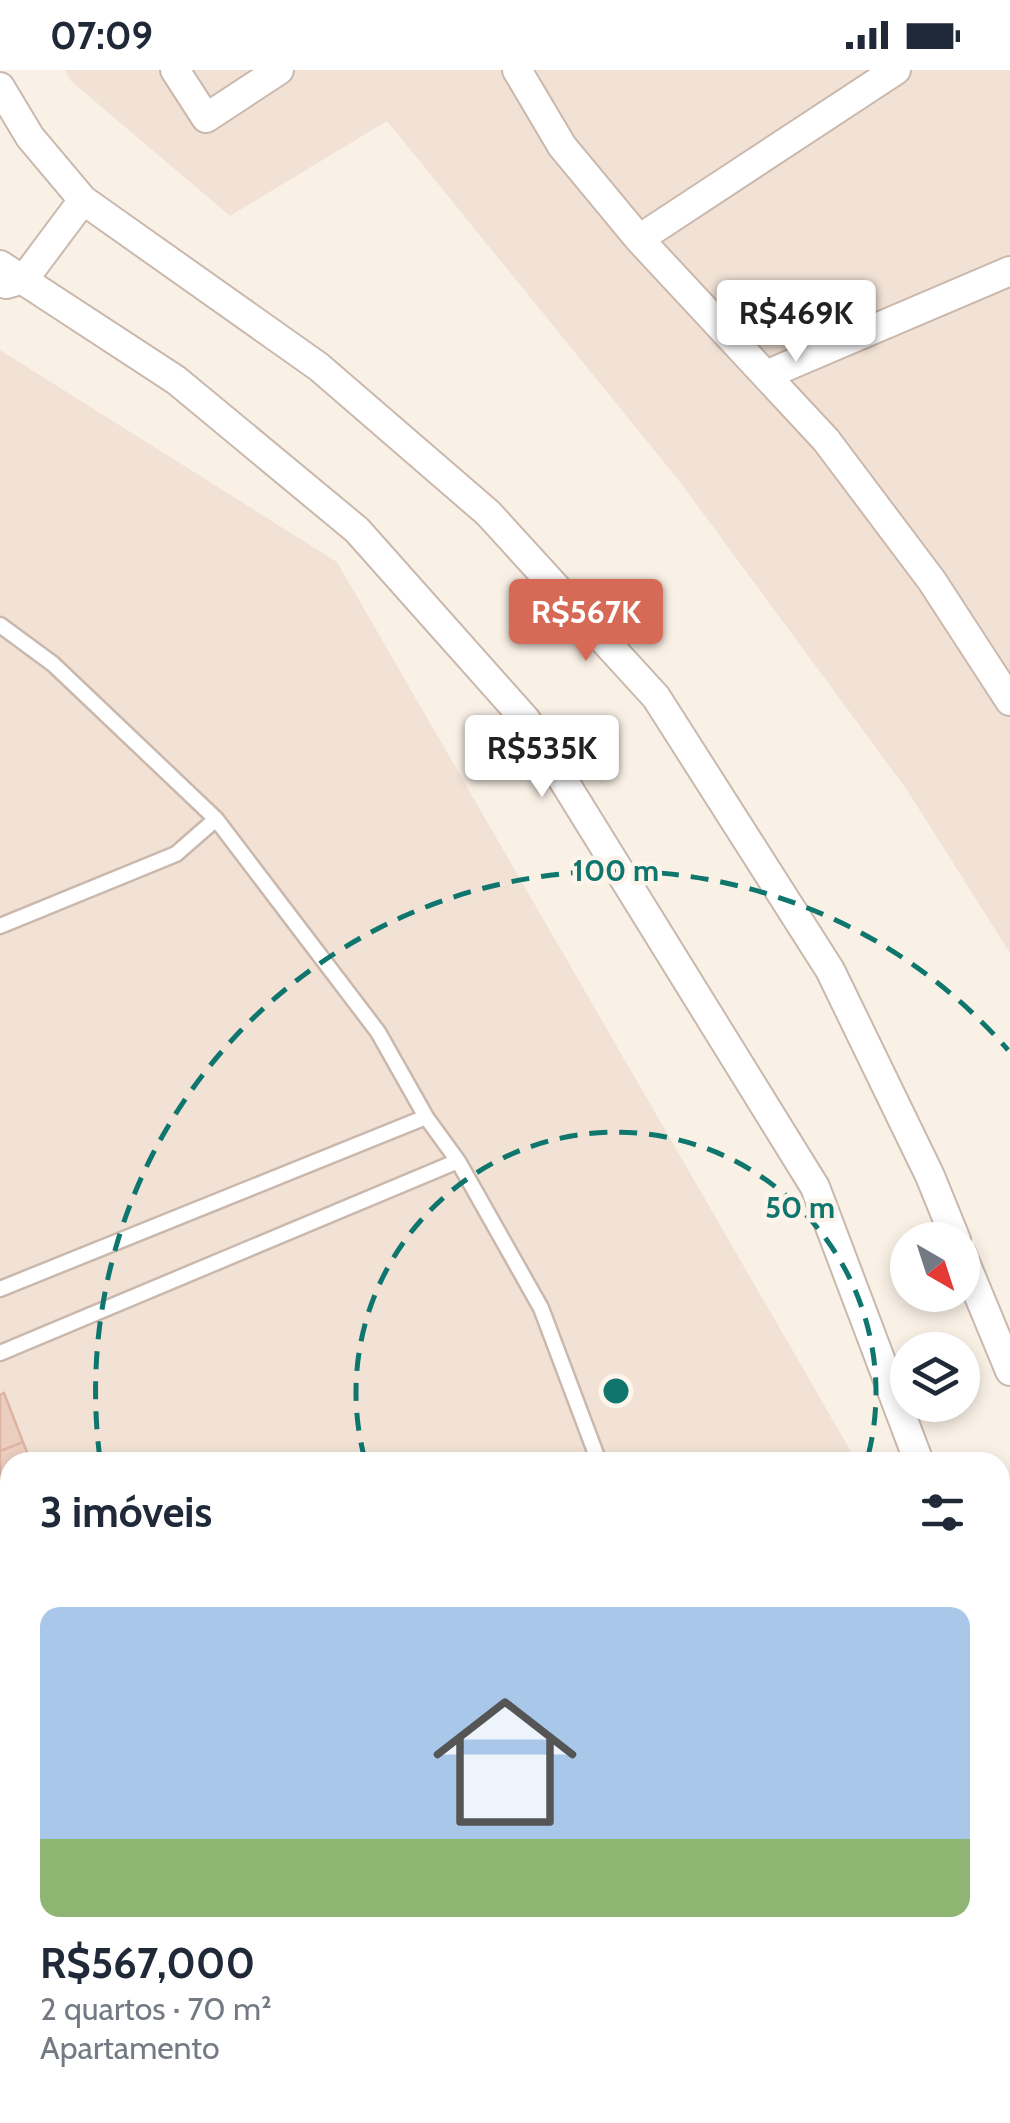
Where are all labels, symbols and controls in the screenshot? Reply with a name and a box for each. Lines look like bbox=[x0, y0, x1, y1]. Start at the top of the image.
text: 07:09 bbox=[50, 12, 153, 59]
pin: R$469K bbox=[715, 280, 877, 365]
text: R$469K bbox=[739, 293, 853, 332]
pin: R$567K bbox=[505, 579, 667, 664]
text: R$567K bbox=[531, 592, 641, 631]
pin: R$535K bbox=[461, 715, 623, 800]
text: R$535K bbox=[487, 728, 597, 767]
text: 100 m bbox=[573, 852, 659, 889]
text: 50 m bbox=[765, 1189, 835, 1226]
north arrow bbox=[890, 1222, 980, 1312]
map controls bbox=[890, 1222, 980, 1422]
button: layers bbox=[890, 1332, 980, 1422]
centre of rings bbox=[598, 1373, 634, 1409]
icon: filters bbox=[915, 1485, 970, 1540]
text: 3 imóveis bbox=[40, 1486, 212, 1538]
icon: home bbox=[415, 1672, 595, 1852]
text: R$567,000 bbox=[40, 1937, 255, 1989]
text: 2 quartos · 70 m² bbox=[40, 1989, 272, 2028]
text: Apartamento bbox=[40, 2028, 220, 2067]

